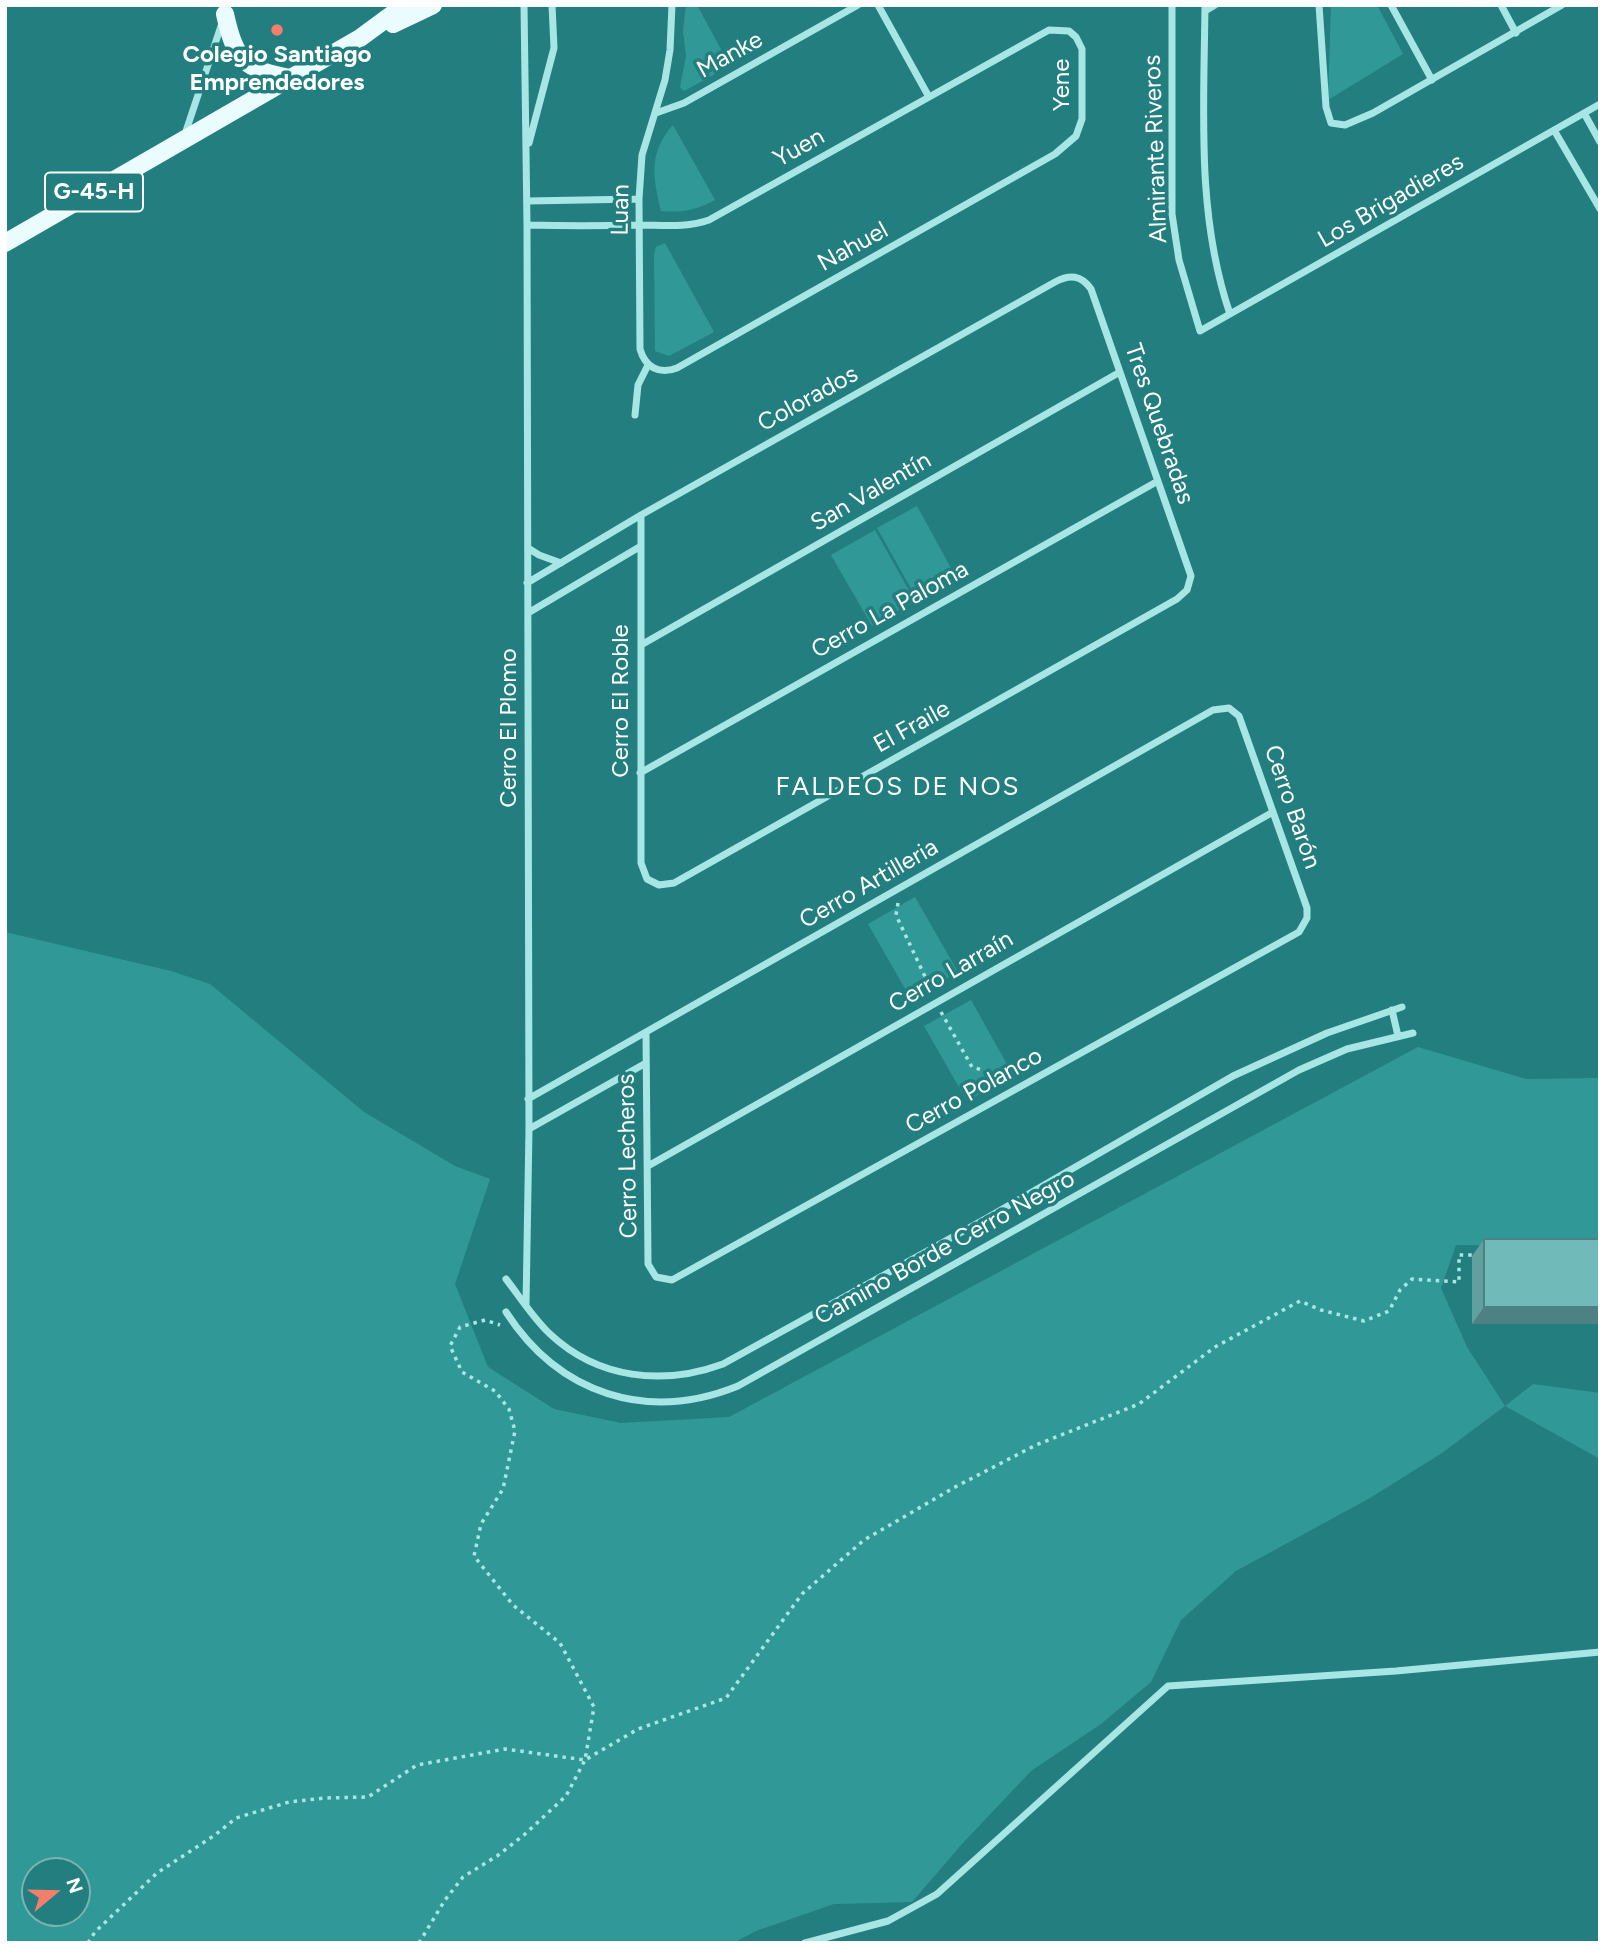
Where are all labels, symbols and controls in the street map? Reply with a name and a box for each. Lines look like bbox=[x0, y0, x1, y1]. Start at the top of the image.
marker: Colegio Santiago Emprendedores bbox=[269, 22, 285, 38]
street label: Manke bbox=[692, 25, 768, 85]
place label: Colegio Santiago Emprendedores bbox=[183, 41, 371, 97]
street label: Almirante Riveros bbox=[1138, 54, 1174, 244]
street label: Yene bbox=[1048, 59, 1076, 111]
street label: Yuen bbox=[769, 122, 829, 174]
street label: Los Brigadieres bbox=[1313, 148, 1469, 254]
road number: G-45-H bbox=[45, 172, 143, 211]
street label: Luan bbox=[606, 184, 636, 236]
street label: Nahuel bbox=[813, 216, 893, 278]
street label: Tres Quebradas bbox=[1118, 340, 1200, 508]
street label: Colorados bbox=[753, 360, 863, 438]
street label: San Valentín bbox=[806, 446, 936, 538]
street label: Cerro La Paloma bbox=[807, 555, 973, 665]
street label: Cerro El Roble bbox=[607, 624, 635, 778]
street label: Cerro El Plomo bbox=[495, 648, 523, 808]
street label: El Fraile bbox=[869, 694, 955, 760]
street label: Cerro Barón bbox=[1257, 741, 1327, 873]
district label: FALDEOS DE NOS bbox=[777, 771, 1019, 803]
street label: Cerro Artilleria bbox=[795, 833, 943, 935]
street label: Cerro Larraín bbox=[884, 925, 1018, 1019]
street label: Cerro Polanco bbox=[901, 1042, 1047, 1140]
street label: Cerro Lecheros bbox=[612, 1073, 644, 1239]
street label: Camino Borde Cerro Negro bbox=[810, 1164, 1080, 1332]
north arrow bbox=[21, 1857, 91, 1927]
text: N bbox=[61, 1875, 88, 1896]

